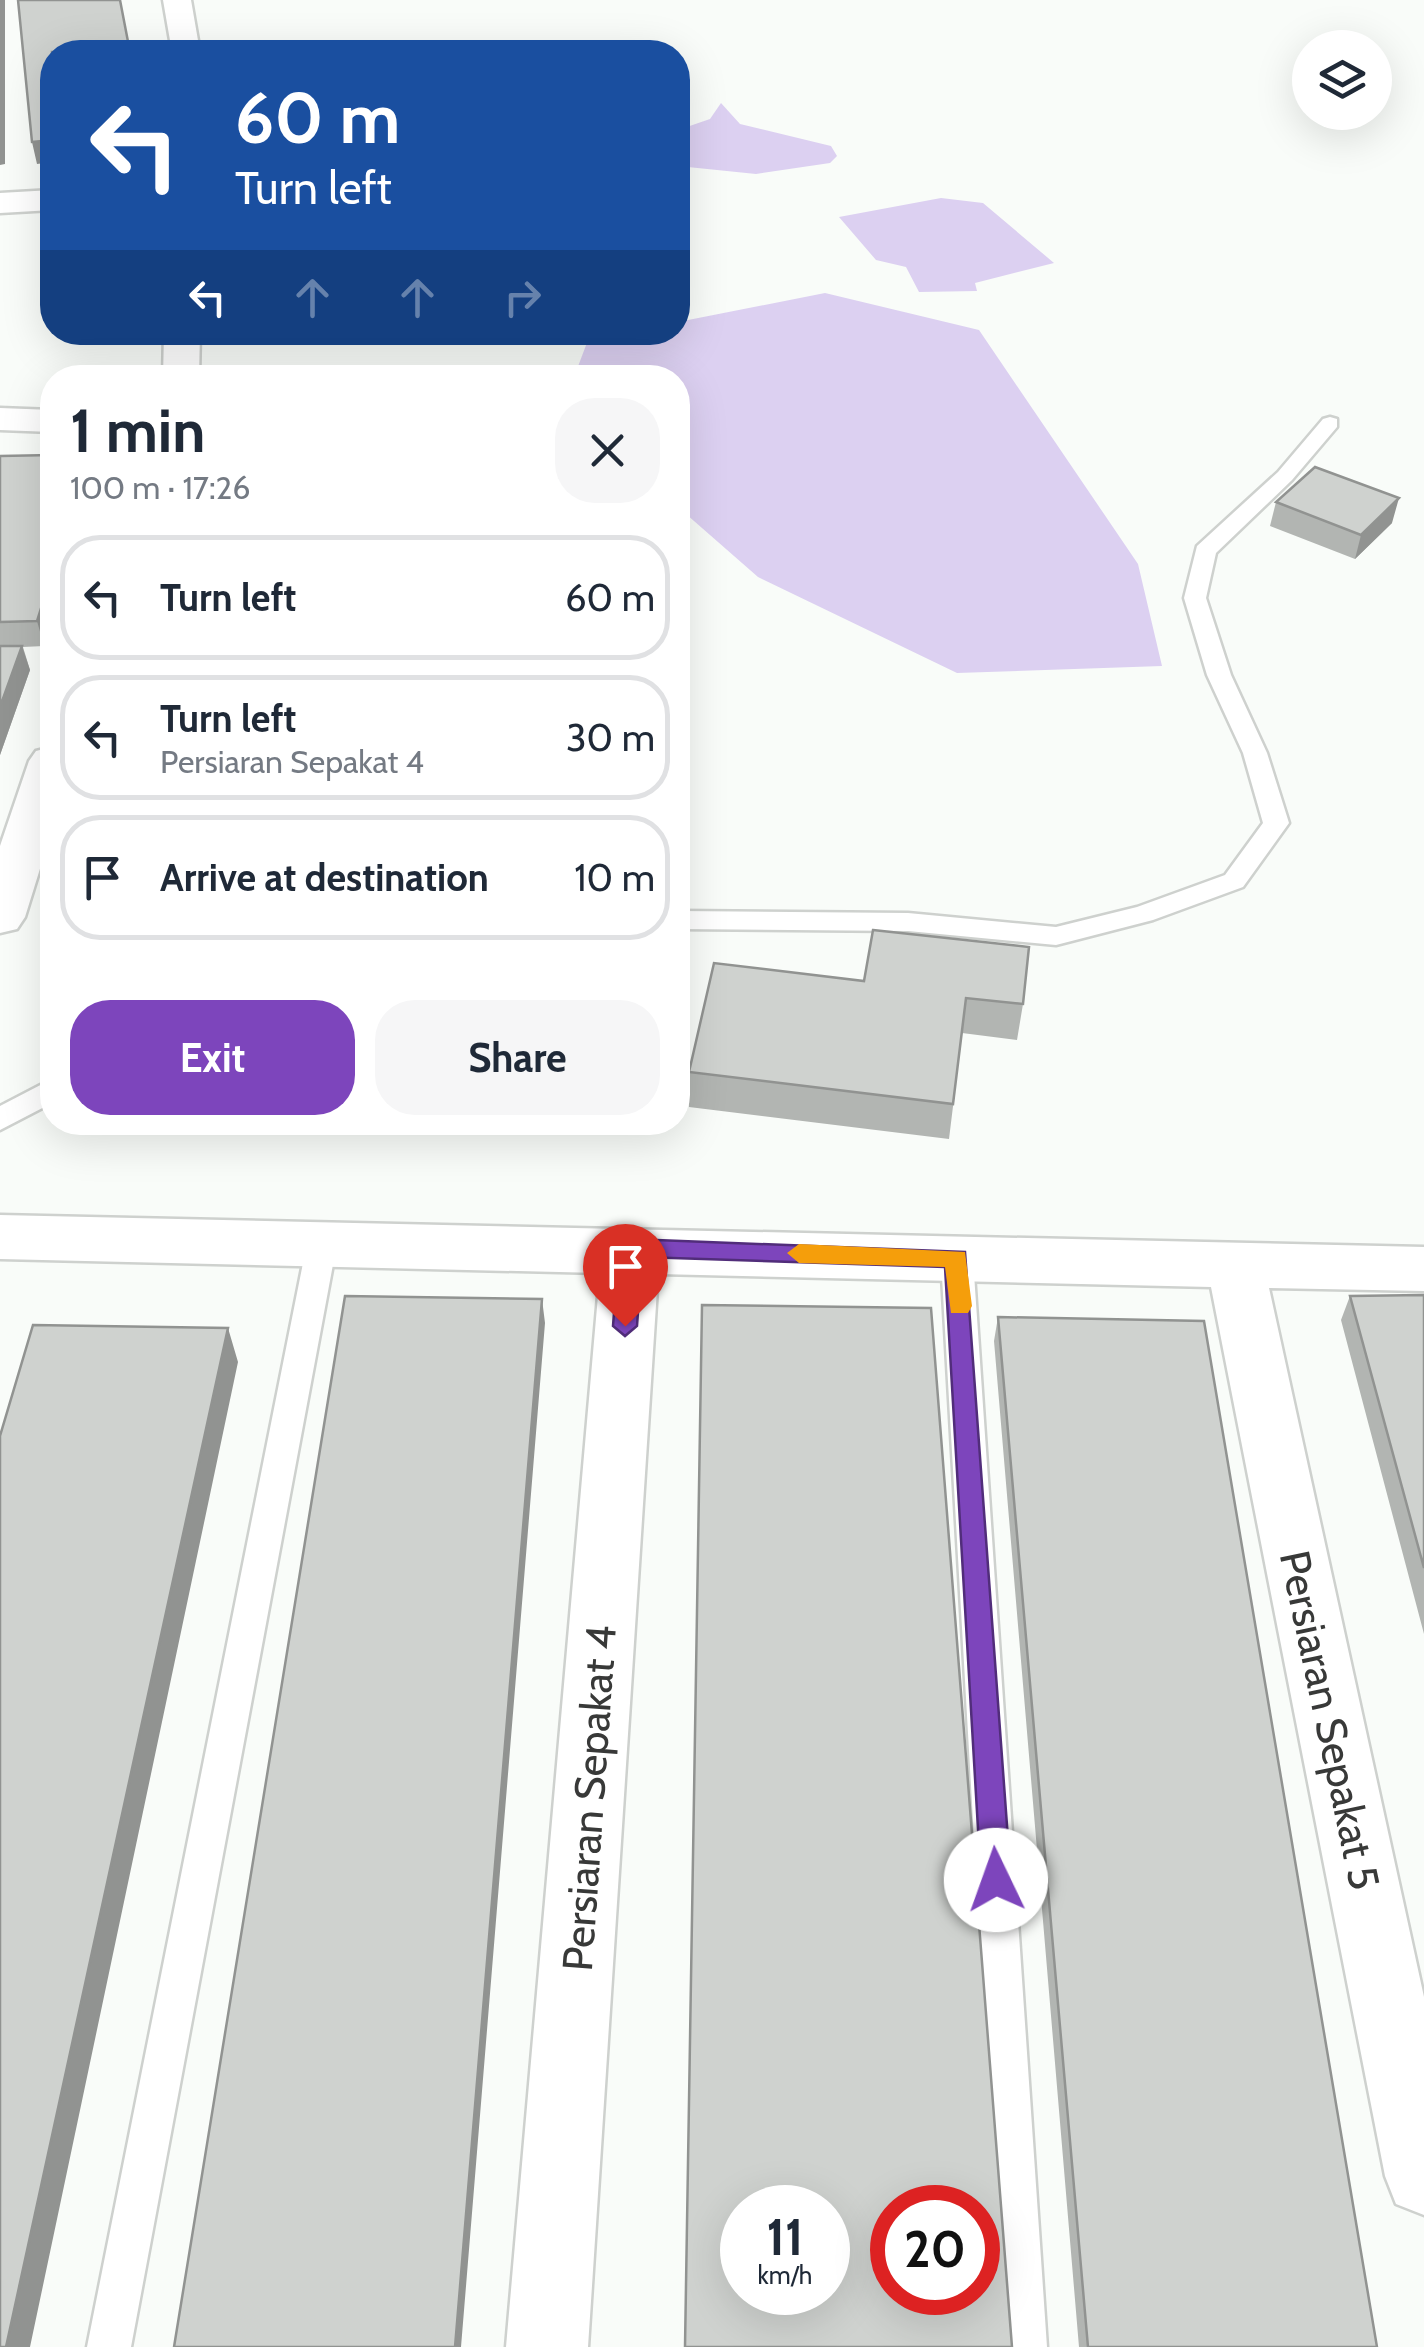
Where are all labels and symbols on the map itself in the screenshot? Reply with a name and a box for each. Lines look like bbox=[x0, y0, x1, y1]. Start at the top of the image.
pin bbox=[583, 1224, 668, 1327]
street label: Persiaran Sepakat 5 bbox=[1269, 1546, 1391, 1894]
street label: Persiaran Sepakat 4 bbox=[551, 1623, 627, 1973]
position arrow bbox=[944, 1828, 1048, 1932]
speed limit sign: 20 bbox=[870, 2185, 1000, 2315]

